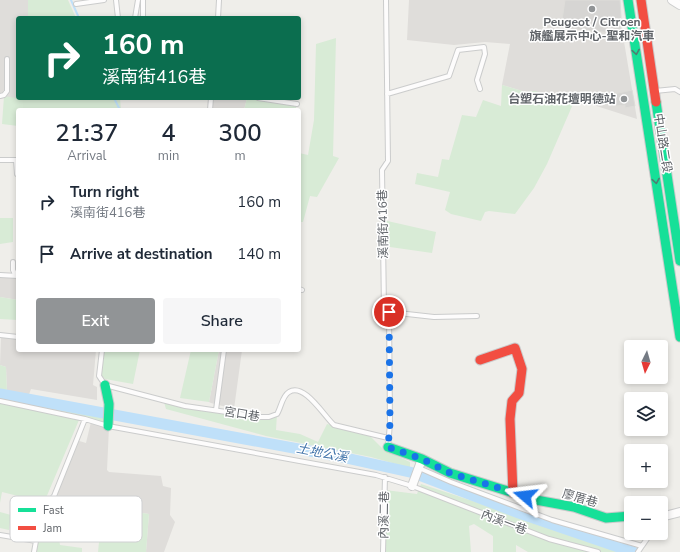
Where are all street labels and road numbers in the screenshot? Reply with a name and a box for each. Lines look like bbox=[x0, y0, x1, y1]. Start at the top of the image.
street label: 中山路二段 bbox=[650, 112, 676, 174]
street label: 溪南街416巷 bbox=[374, 189, 392, 259]
street label: 宮口巷 bbox=[223, 403, 261, 425]
street label: 廖厝巷 bbox=[560, 485, 600, 511]
street label: 內溪二巷 bbox=[376, 491, 392, 539]
street label: 內溪一巷 bbox=[479, 506, 529, 538]

